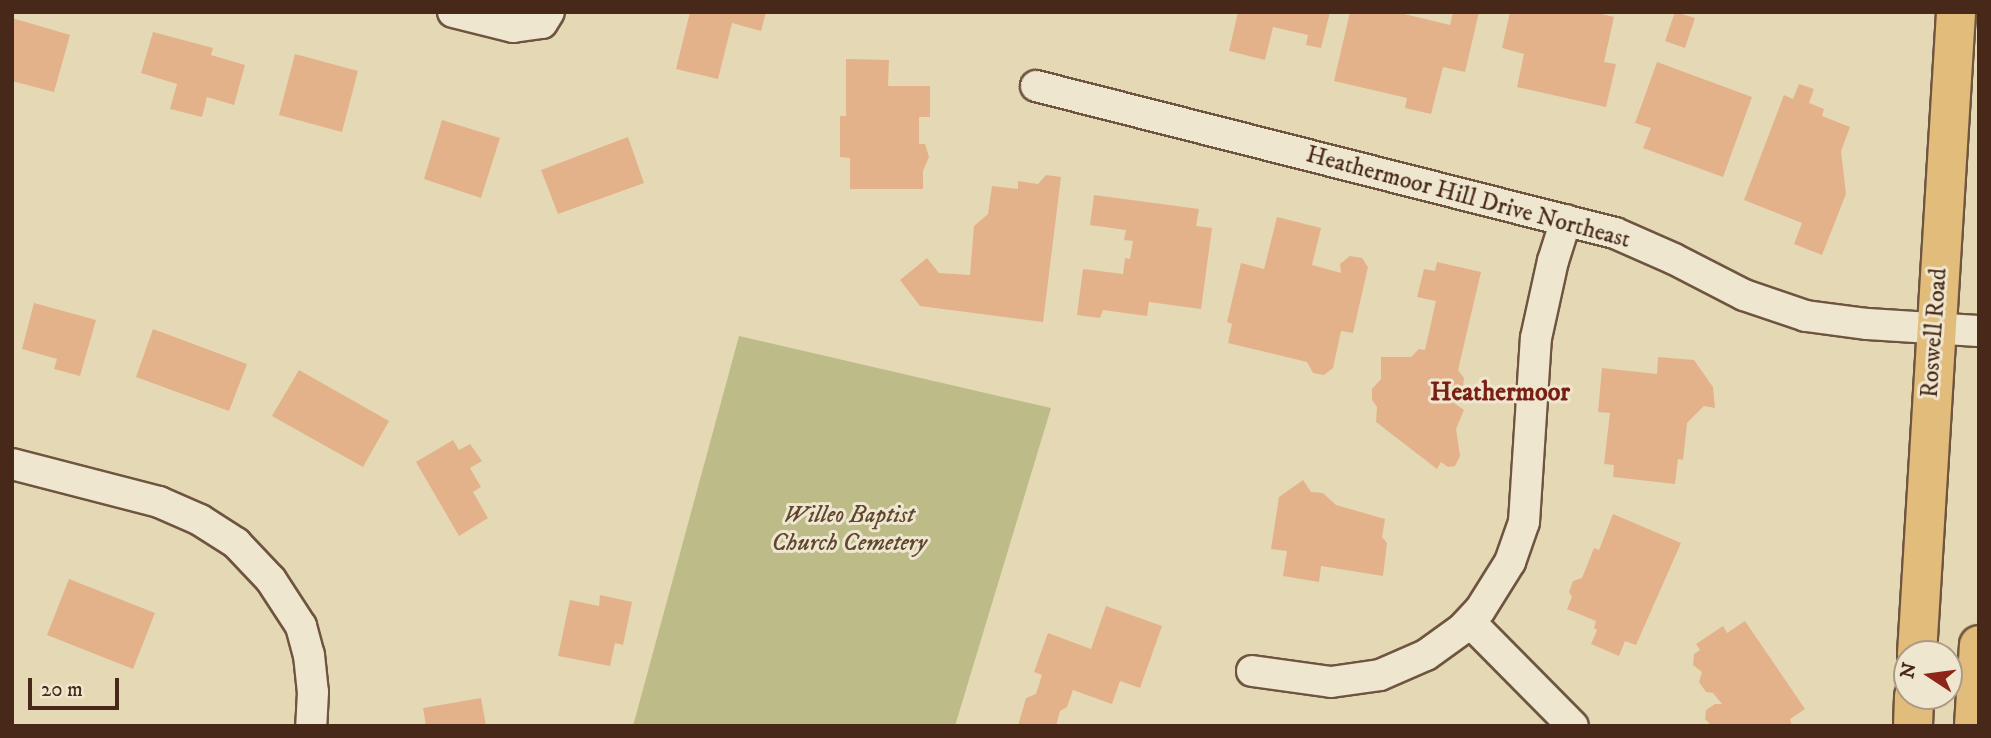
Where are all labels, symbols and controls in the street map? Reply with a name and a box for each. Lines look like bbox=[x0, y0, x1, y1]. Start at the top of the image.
street label: Heathermoor Hill Drive Northeast bbox=[1303, 141, 1633, 255]
street label: Roswell Road bbox=[1916, 267, 1954, 399]
district label: Heathermoor bbox=[1430, 377, 1570, 409]
park label: Willeo Baptist Church Cemetery bbox=[771, 502, 927, 558]
north arrow bbox=[1893, 640, 1963, 710]
text: N bbox=[1896, 660, 1922, 681]
scale bar bbox=[32, 664, 122, 708]
text: 20 m bbox=[41, 677, 83, 703]

